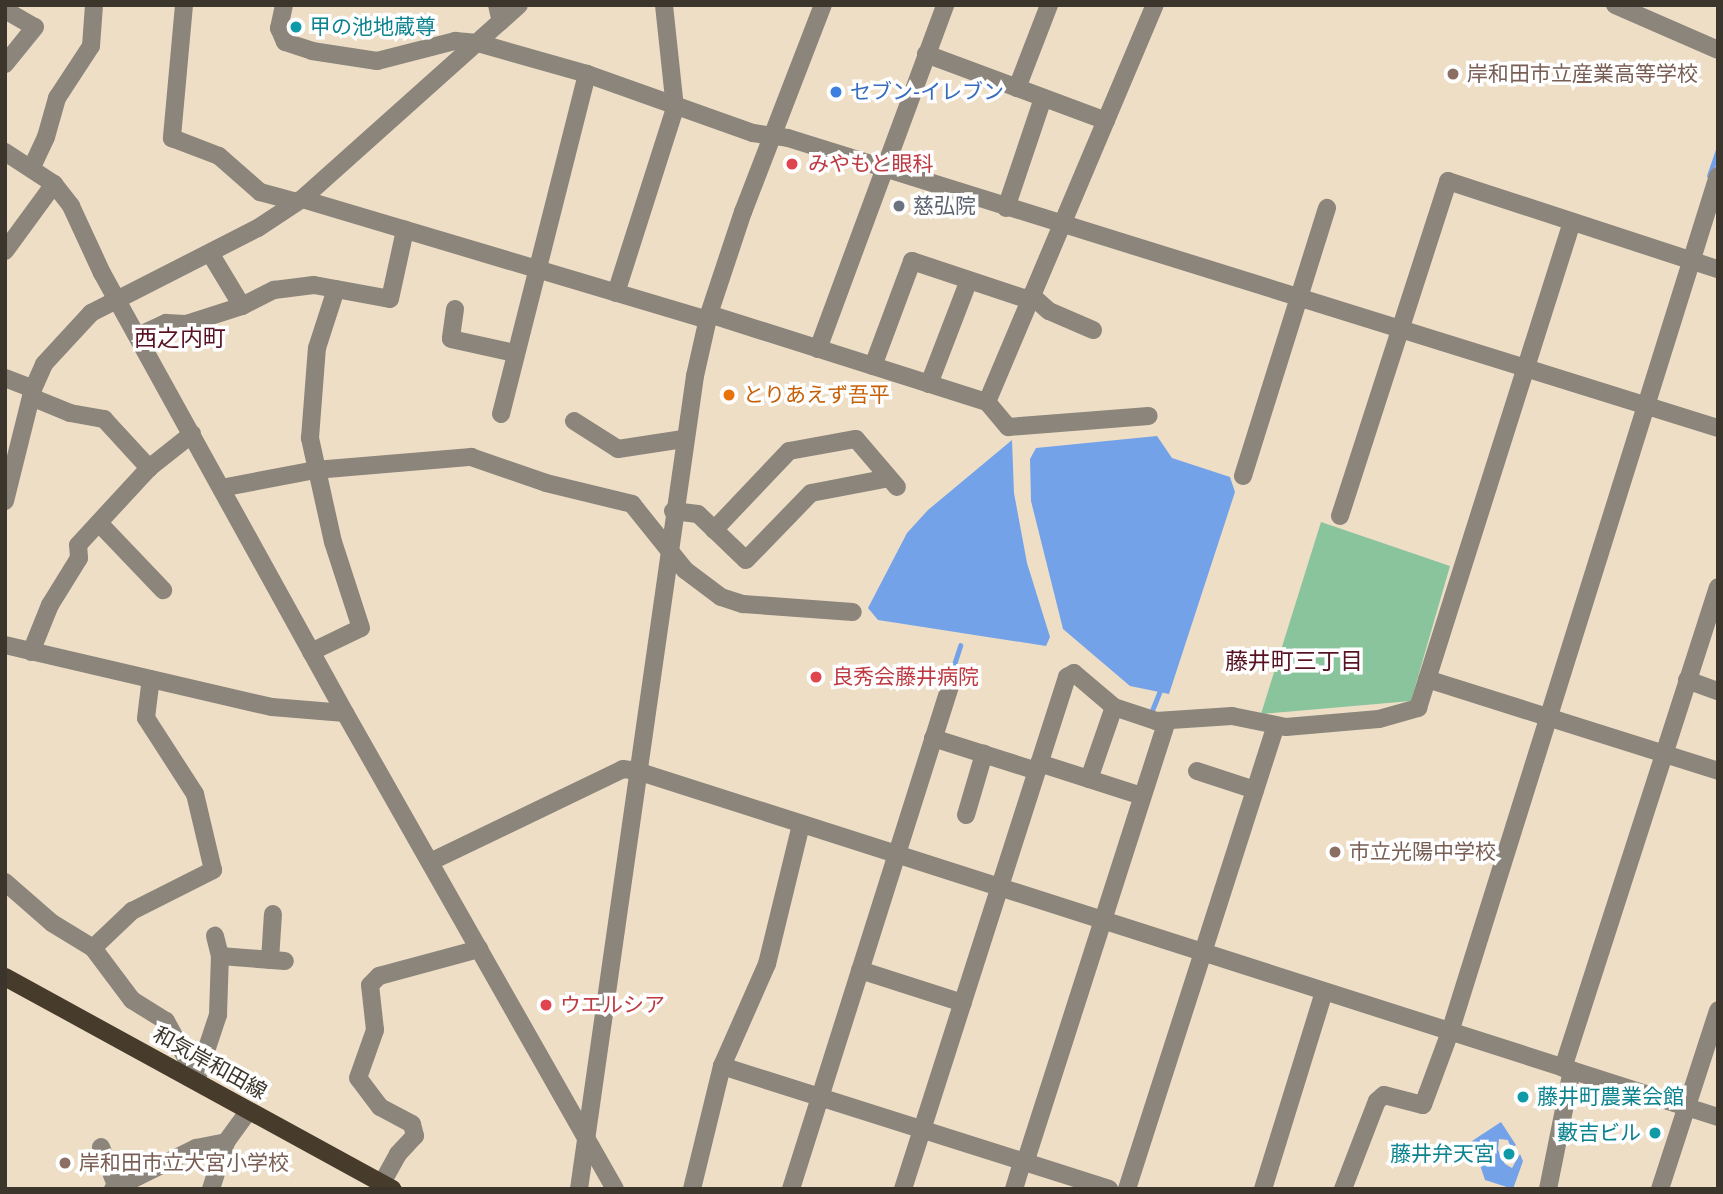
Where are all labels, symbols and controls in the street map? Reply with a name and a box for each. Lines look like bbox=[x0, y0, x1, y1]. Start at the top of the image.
place label: 甲の池地蔵尊 bbox=[310, 14, 436, 40]
marker: 甲の池地蔵尊 bbox=[288, 19, 304, 35]
place label: 岸和田市立産業高等学校 bbox=[1467, 61, 1698, 87]
marker: 岸和田市立産業高等学校 bbox=[1445, 66, 1461, 82]
place label: セブン-イレブン bbox=[850, 79, 1004, 105]
marker: セブン-イレブン bbox=[828, 84, 844, 100]
place label: みやもと眼科 bbox=[808, 151, 934, 177]
marker: みやもと眼科 bbox=[782, 154, 802, 174]
place label: 慈弘院 bbox=[913, 193, 976, 219]
marker: 慈弘院 bbox=[891, 198, 907, 214]
district label: 西之内町 bbox=[134, 324, 226, 352]
place label: とりあえず吾平 bbox=[743, 382, 890, 408]
marker: とりあえず吾平 bbox=[721, 387, 737, 403]
district label: 藤井町三丁目 bbox=[1225, 647, 1363, 675]
place label: 良秀会藤井病院 bbox=[832, 664, 979, 690]
marker: 良秀会藤井病院 bbox=[806, 667, 826, 687]
place label: 市立光陽中学校 bbox=[1349, 839, 1496, 865]
marker: 市立光陽中学校 bbox=[1327, 844, 1343, 860]
place label: ウエルシア bbox=[560, 992, 665, 1018]
marker: ウエルシア bbox=[538, 997, 554, 1013]
street label: 和気岸和田線 bbox=[149, 1021, 271, 1105]
place label: 藤井町農業会館 bbox=[1537, 1084, 1684, 1110]
marker: 藤井町農業会館 bbox=[1515, 1089, 1531, 1105]
place label: 藪吉ビル bbox=[1557, 1120, 1641, 1146]
marker: 藪吉ビル bbox=[1647, 1125, 1663, 1141]
place label: 藤井弁天宮 bbox=[1390, 1141, 1495, 1167]
marker: 藤井弁天宮 bbox=[1501, 1146, 1517, 1162]
place label: 岸和田市立大宮小学校 bbox=[79, 1150, 289, 1176]
marker: 岸和田市立大宮小学校 bbox=[57, 1155, 73, 1171]

